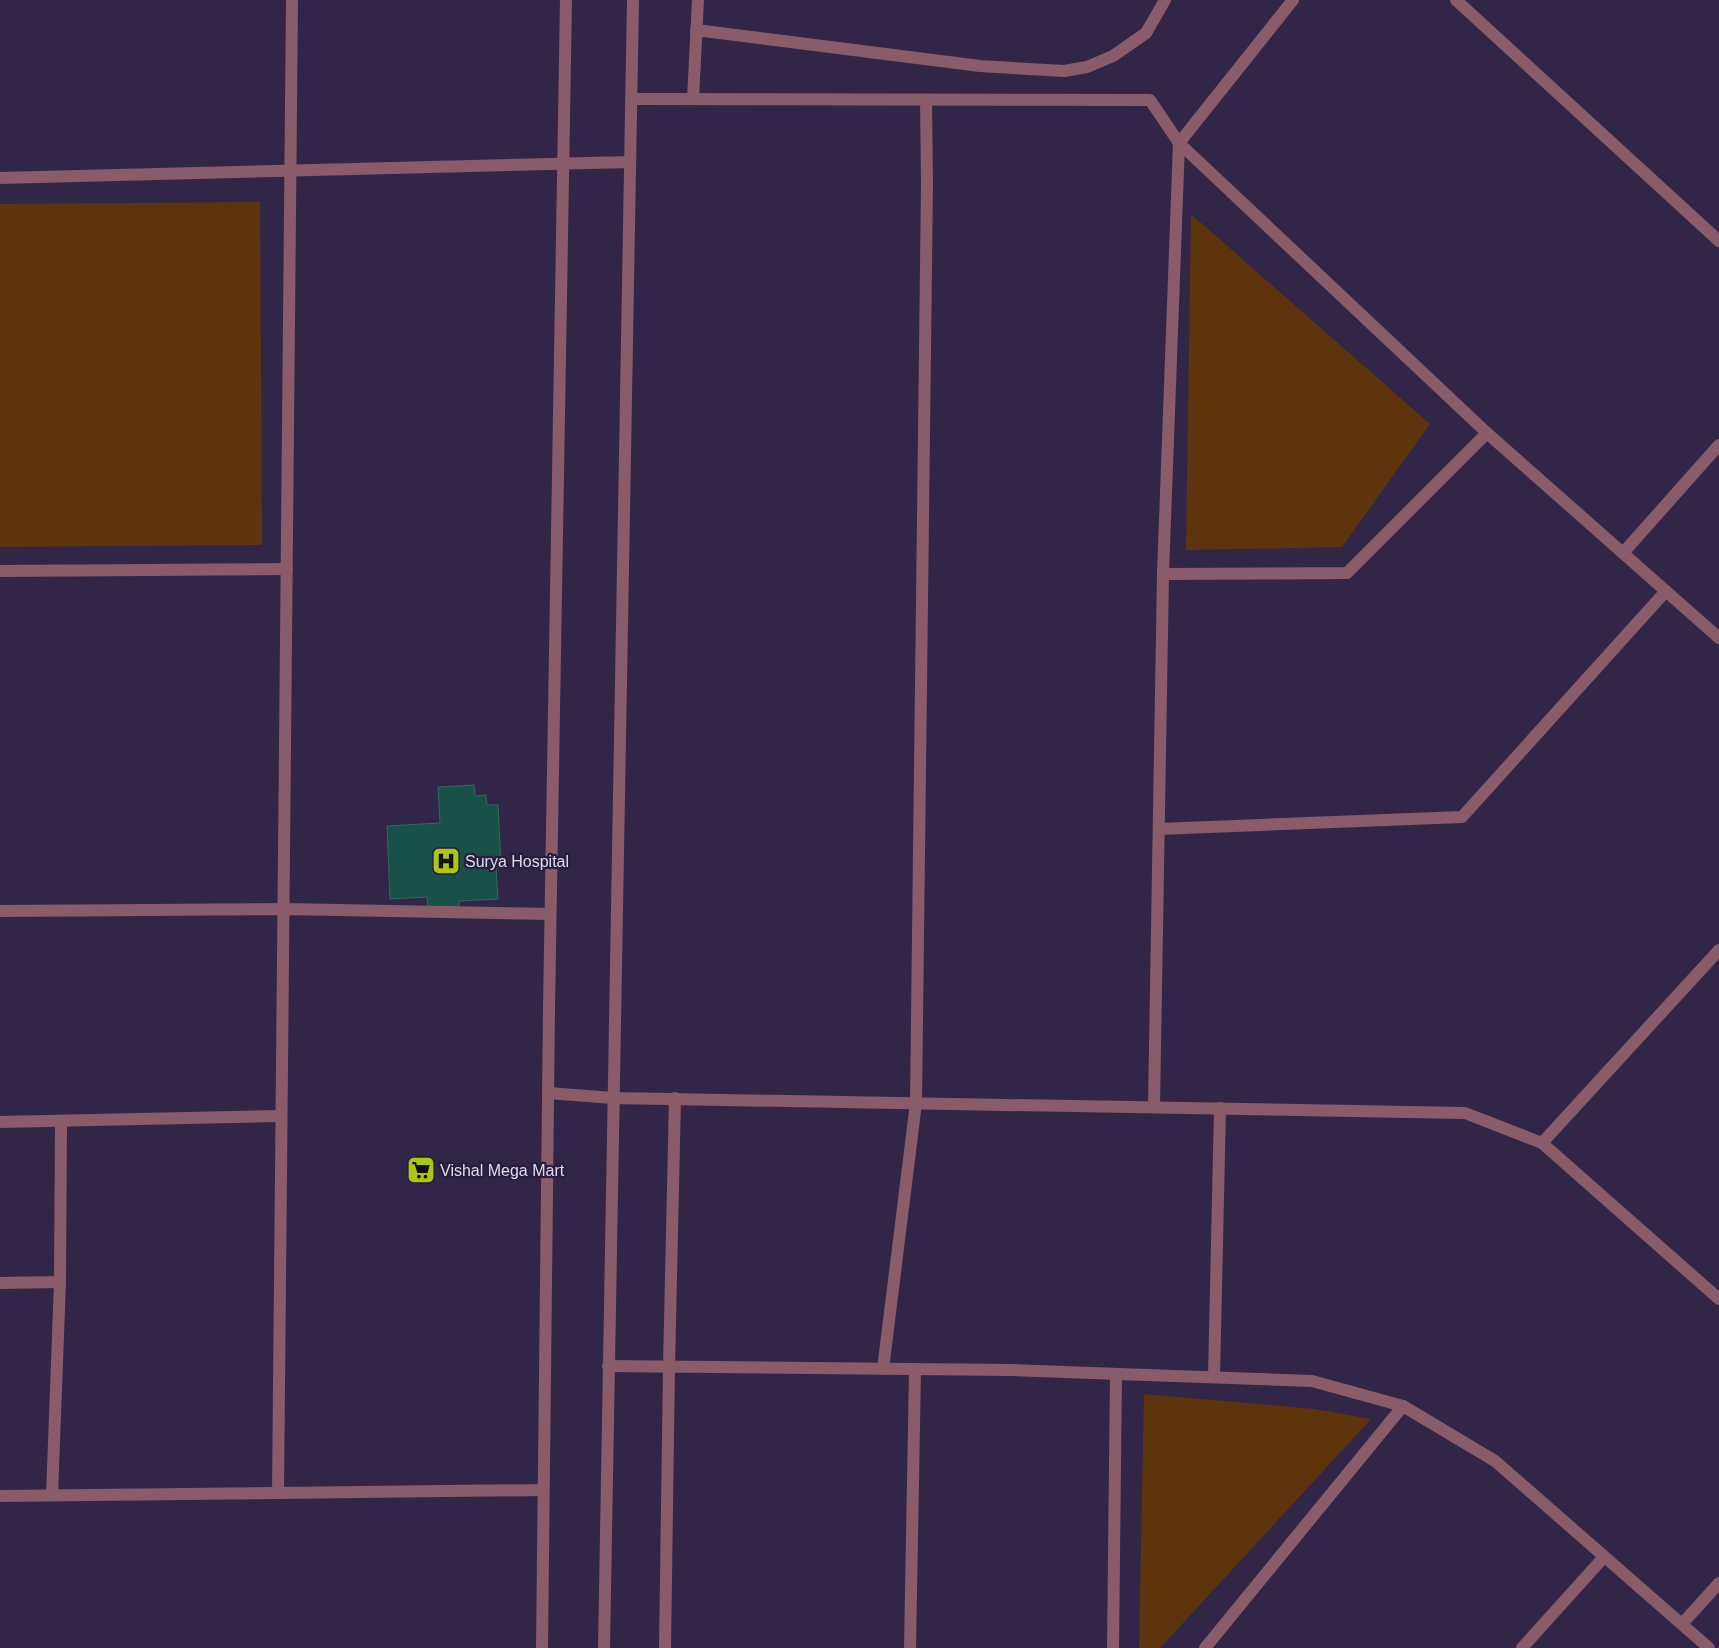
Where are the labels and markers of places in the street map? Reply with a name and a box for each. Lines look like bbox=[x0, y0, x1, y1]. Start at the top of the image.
hospital icon: Surya Hospital bbox=[431, 846, 461, 876]
place label: Surya Hospital bbox=[465, 853, 569, 870]
supermarket icon: Vishal Mega Mart bbox=[406, 1155, 436, 1185]
place label: Vishal Mega Mart bbox=[440, 1162, 565, 1179]

